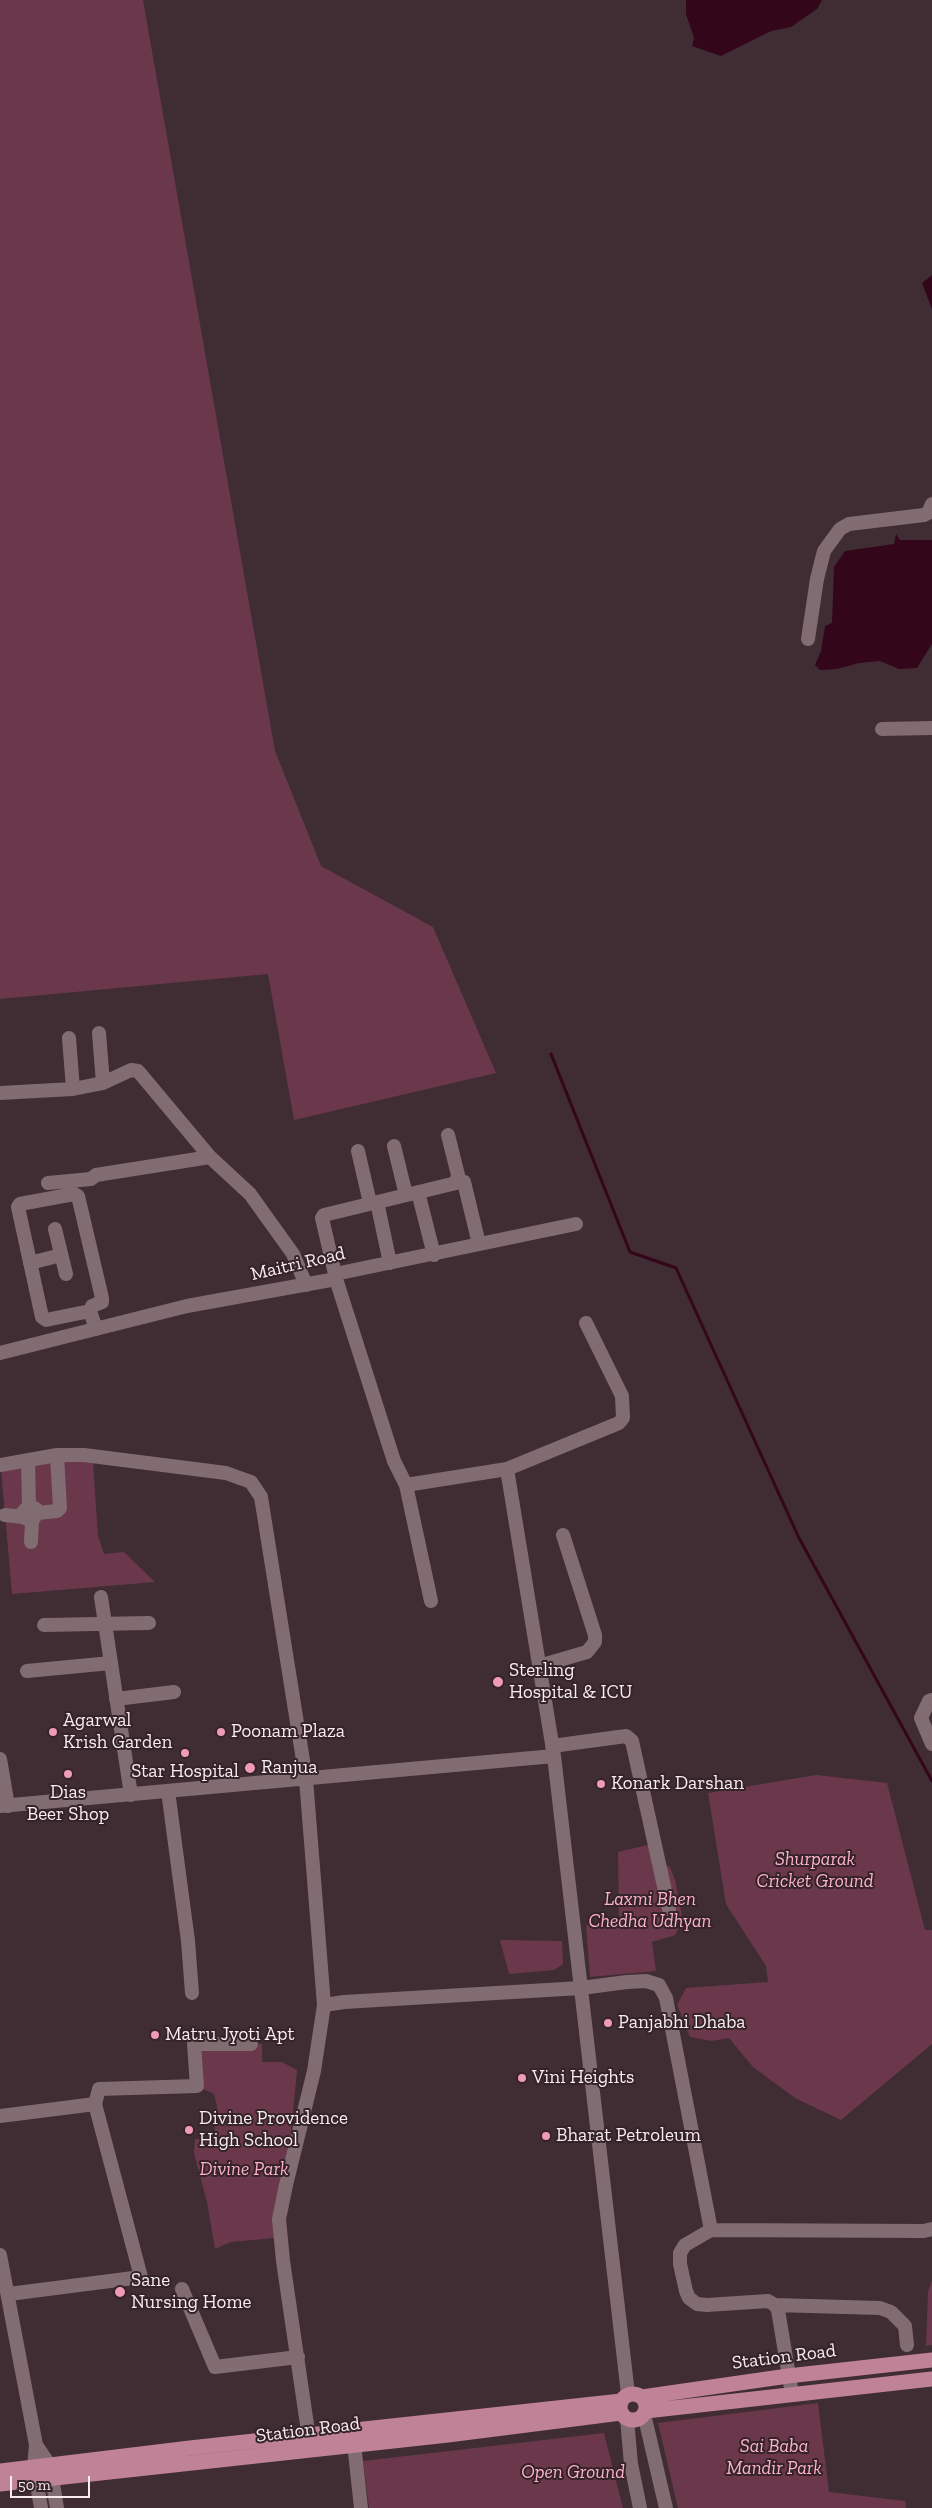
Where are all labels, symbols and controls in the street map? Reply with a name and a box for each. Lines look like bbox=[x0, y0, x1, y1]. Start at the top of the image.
street label: Maitri Road bbox=[248, 1242, 348, 1286]
place label: Sterling Hospital & ICU bbox=[509, 1660, 632, 1704]
marker: Sterling Hospital & ICU bbox=[491, 1675, 505, 1689]
place label: Agarwal Krish Garden bbox=[63, 1710, 172, 1754]
place label: Poonam Plaza bbox=[231, 1721, 345, 1743]
marker: Agarwal Krish Garden bbox=[47, 1726, 59, 1738]
marker: Poonam Plaza bbox=[215, 1726, 227, 1738]
marker: Star Hospital bbox=[179, 1747, 191, 1759]
place label: Ranjua bbox=[261, 1757, 317, 1779]
place label: Star Hospital bbox=[131, 1761, 239, 1783]
marker: Ranjua bbox=[243, 1761, 257, 1775]
marker: Dias Beer Shop bbox=[62, 1768, 74, 1780]
place label: Konark Darshan bbox=[611, 1773, 744, 1795]
marker: Konark Darshan bbox=[595, 1778, 607, 1790]
place label: Dias Beer Shop bbox=[27, 1782, 109, 1826]
park label: Shurparak Cricket Ground bbox=[757, 1849, 873, 1893]
park label: Laxmi Bhen Chedha Udhyan bbox=[588, 1889, 712, 1933]
place label: Panjabhi Dhaba bbox=[618, 2012, 746, 2034]
marker: Panjabhi Dhaba bbox=[602, 2017, 614, 2029]
place label: Matru Jyoti Apt bbox=[165, 2024, 295, 2046]
marker: Matru Jyoti Apt bbox=[149, 2029, 161, 2041]
place label: Vini Heights bbox=[532, 2067, 634, 2089]
marker: Vini Heights bbox=[516, 2072, 528, 2084]
place label: Divine Providence High School bbox=[199, 2108, 348, 2152]
marker: Divine Providence High School bbox=[183, 2124, 195, 2136]
place label: Bharat Petroleum bbox=[556, 2125, 701, 2147]
marker: Bharat Petroleum bbox=[540, 2130, 552, 2142]
park label: Divine Park bbox=[200, 2159, 288, 2181]
place label: Sane Nursing Home bbox=[131, 2270, 251, 2314]
marker: Sane Nursing Home bbox=[113, 2285, 127, 2299]
street label: Station Road bbox=[731, 2339, 837, 2375]
street label: Station Road bbox=[255, 2412, 361, 2448]
park label: Sai Baba Mandir Park bbox=[726, 2436, 822, 2480]
park label: Open Ground bbox=[521, 2462, 625, 2484]
scale bar bbox=[12, 2466, 92, 2498]
text: 50 m bbox=[18, 2476, 51, 2494]

